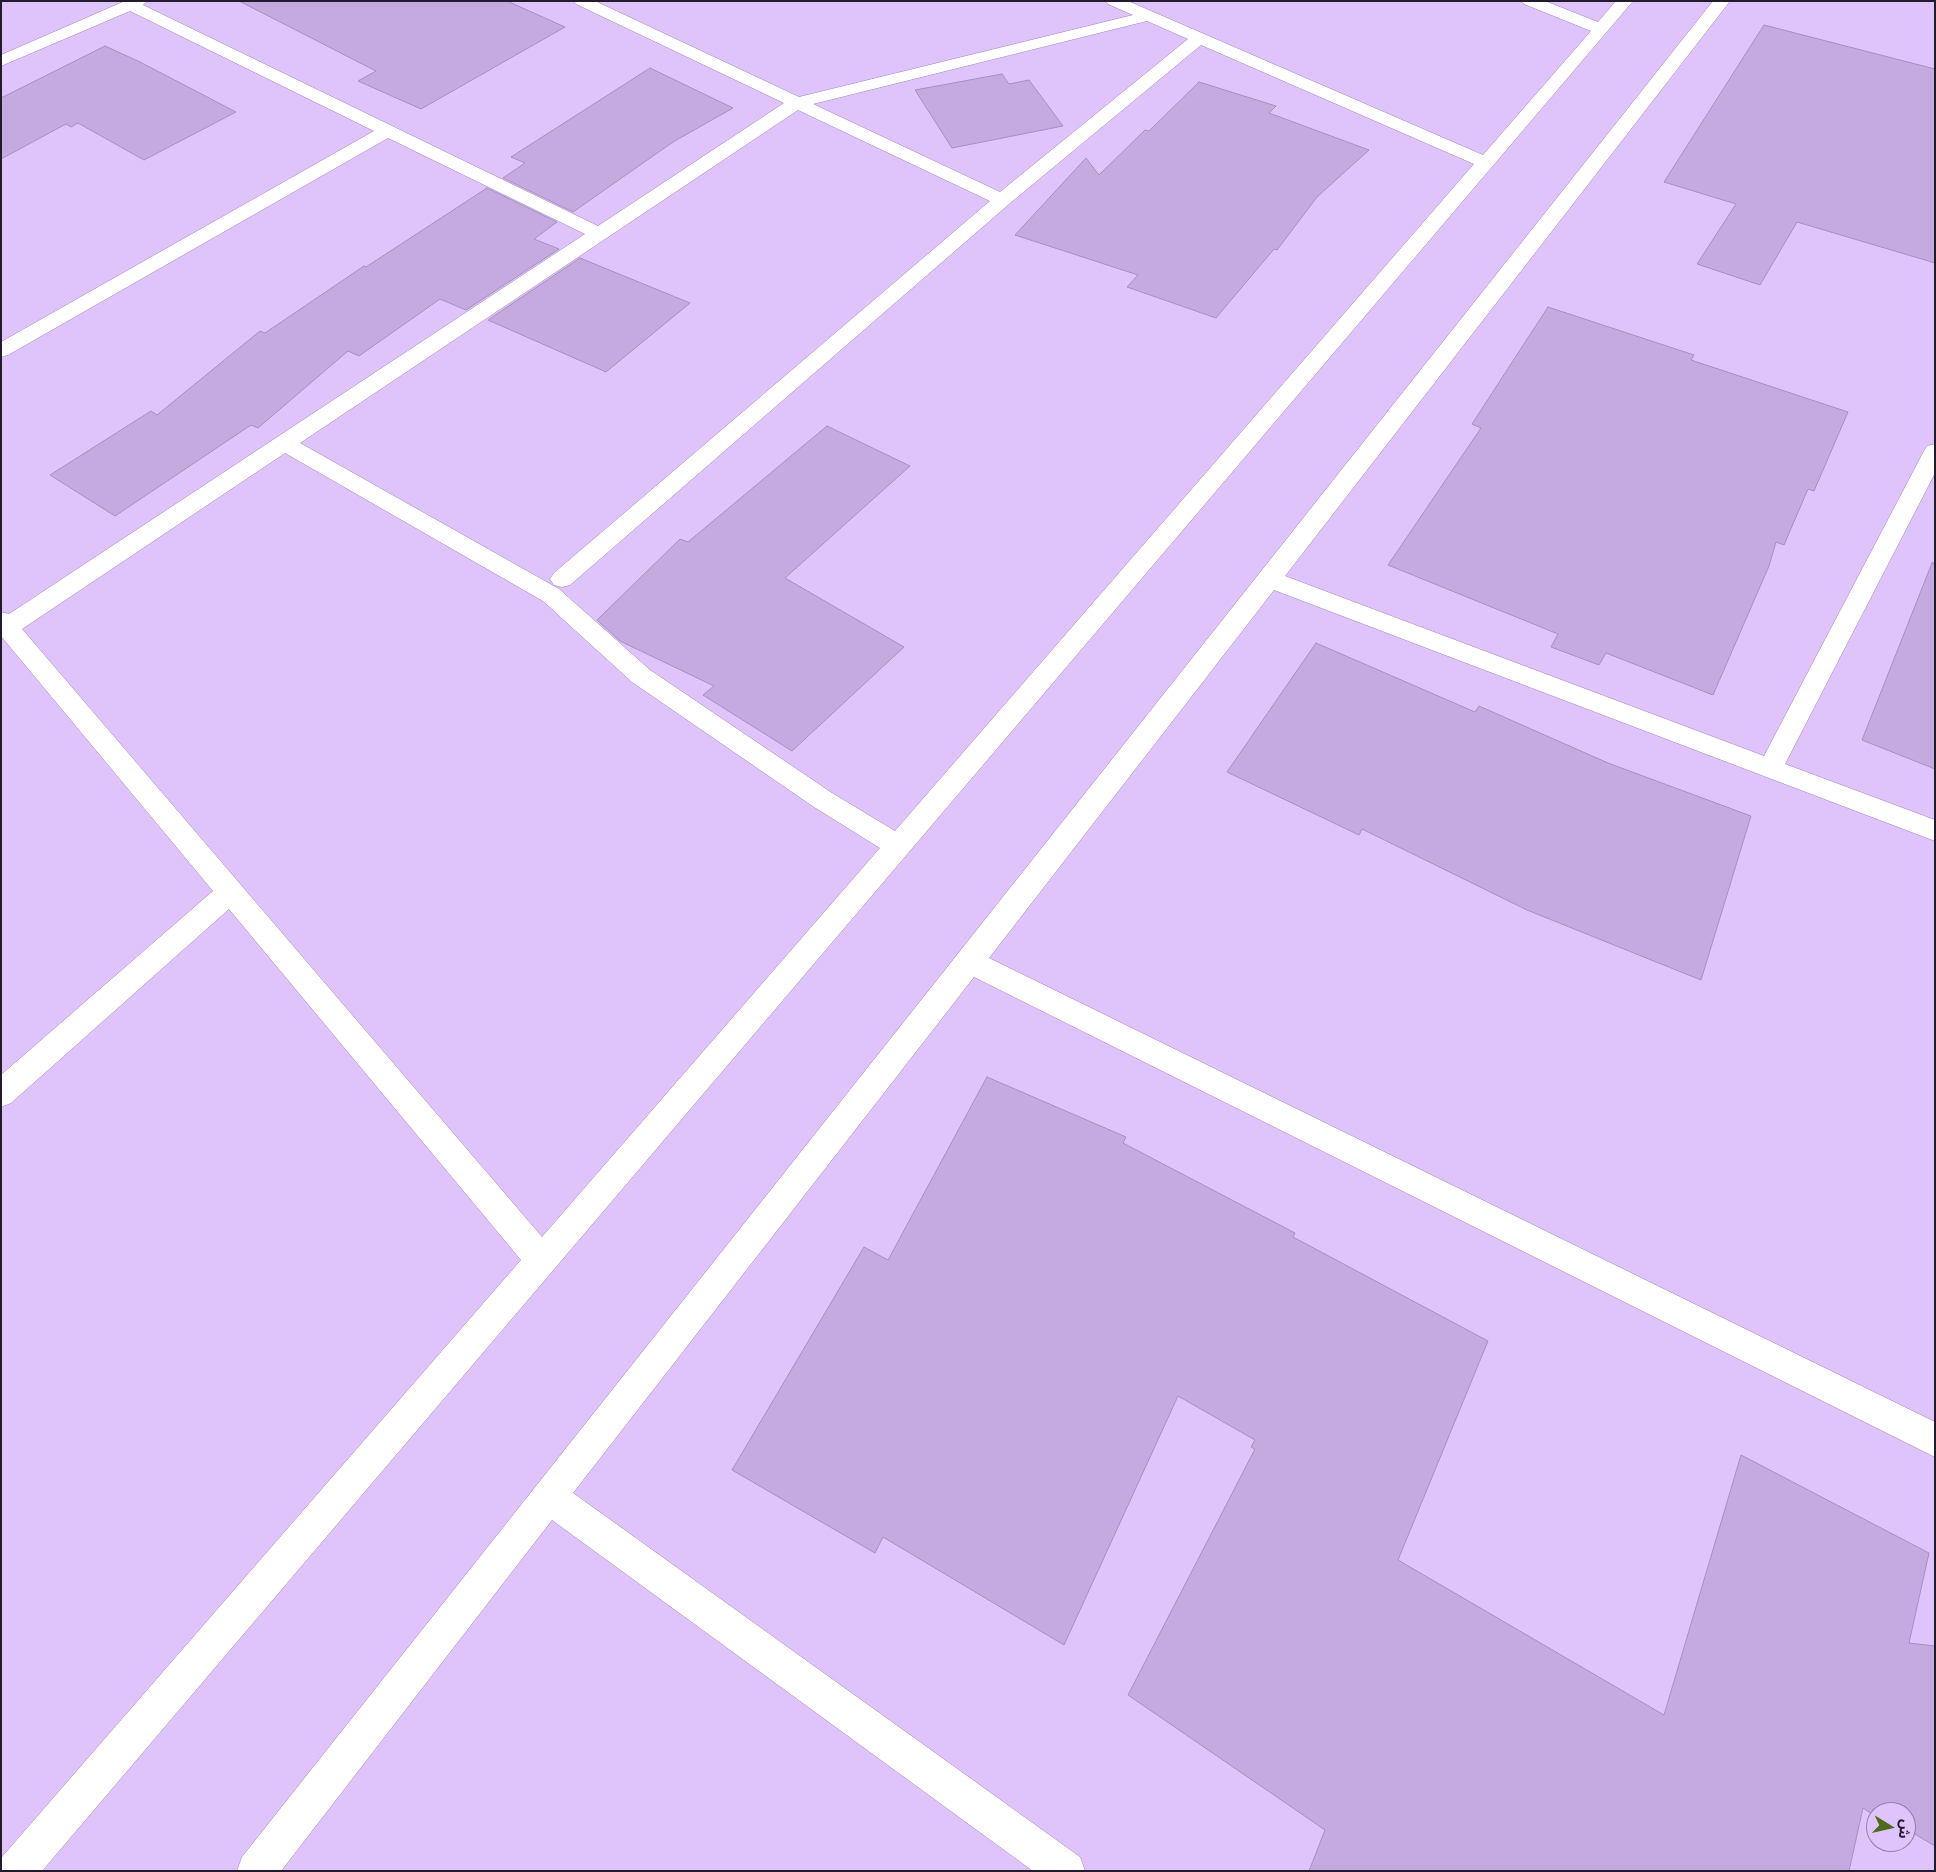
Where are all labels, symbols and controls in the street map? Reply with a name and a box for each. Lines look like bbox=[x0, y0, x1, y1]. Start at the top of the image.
north arrow bbox=[1866, 1802, 1916, 1852]
text: ش bbox=[1895, 1818, 1915, 1840]

